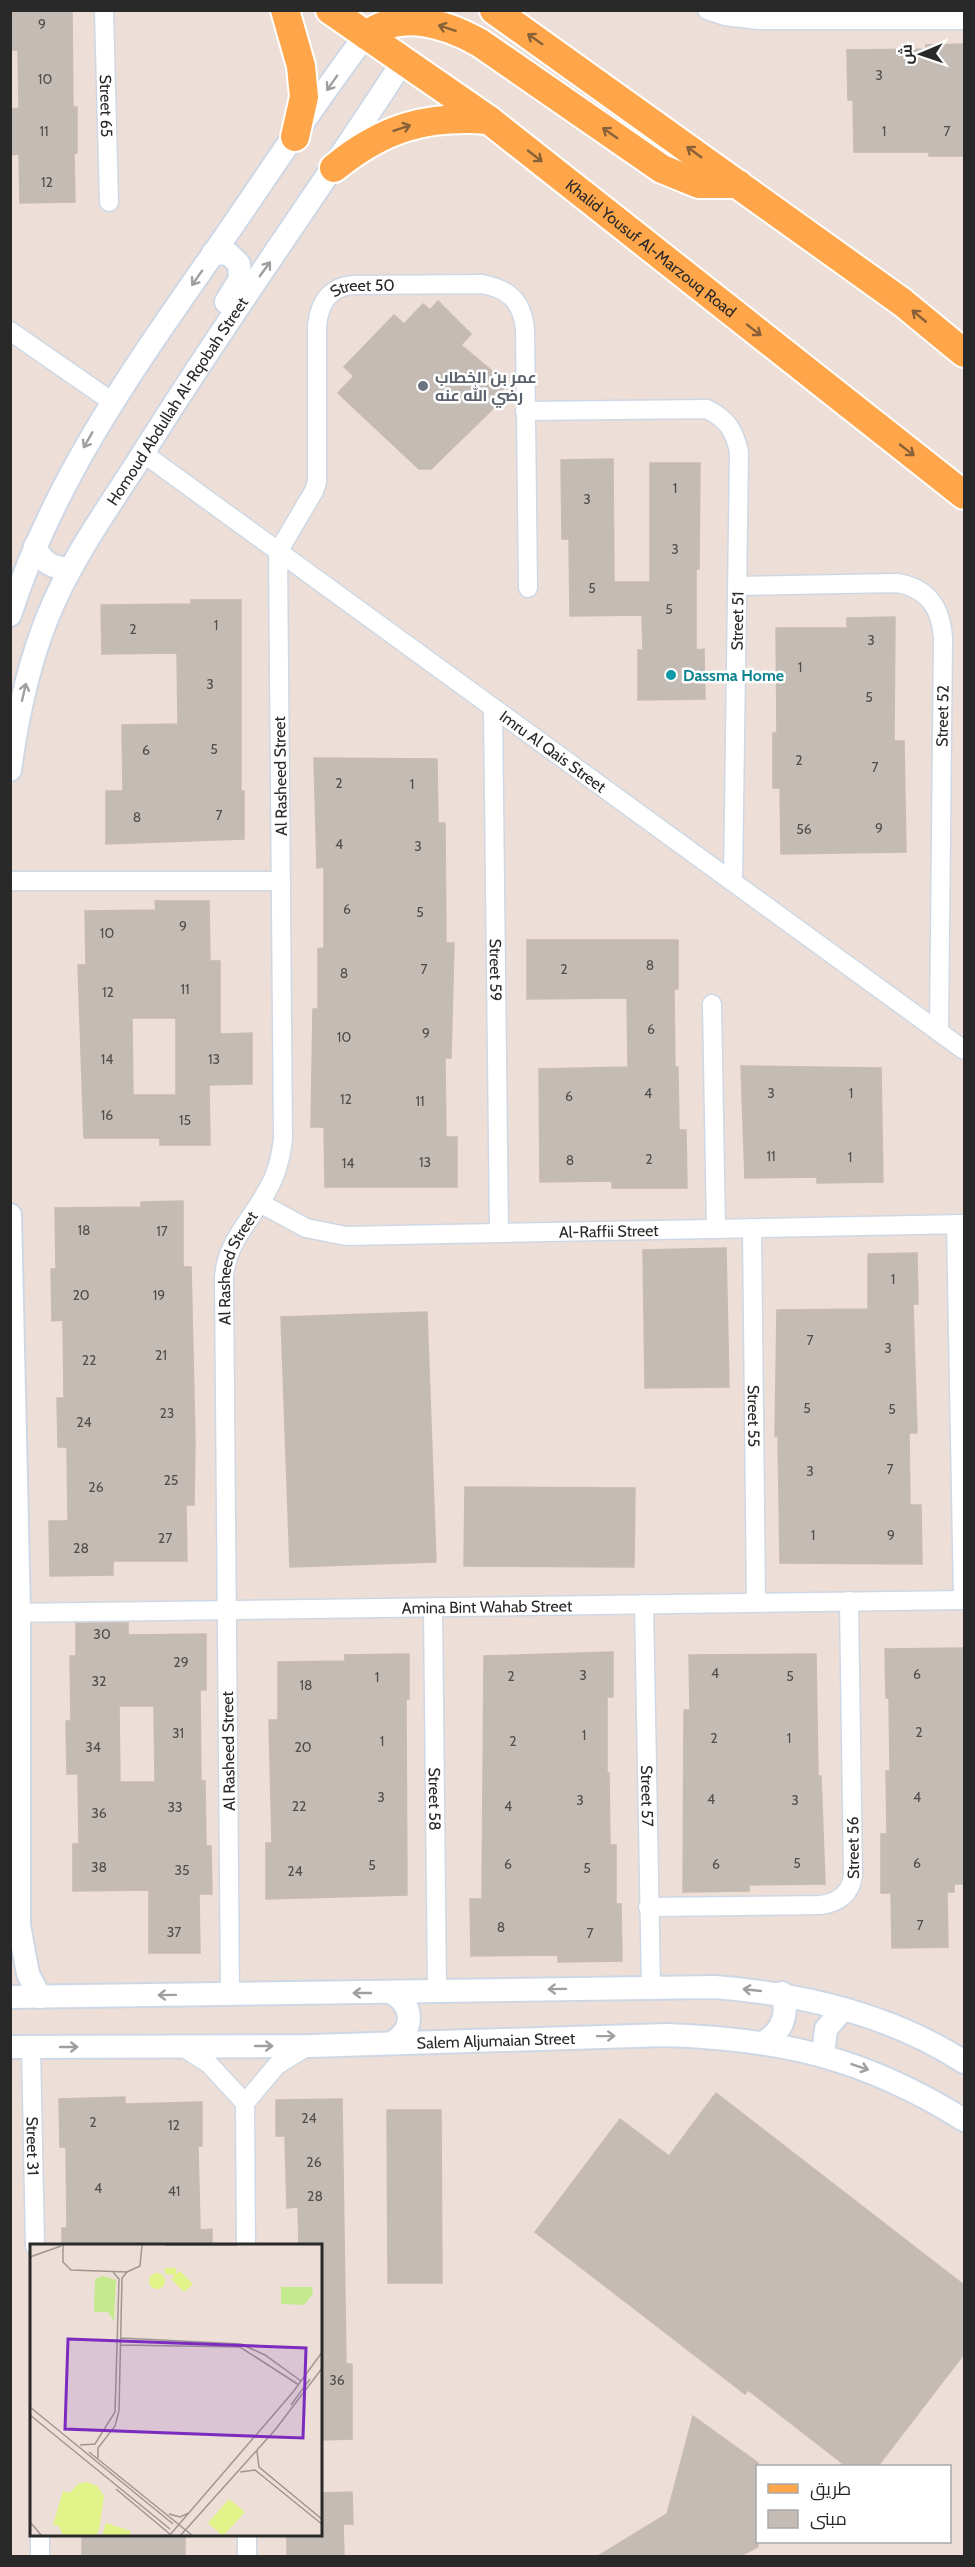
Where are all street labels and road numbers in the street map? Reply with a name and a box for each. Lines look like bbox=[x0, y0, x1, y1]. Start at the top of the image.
street label: Street 65 bbox=[96, 74, 116, 137]
street label: Khalid Yousuf Al-Marzouq Road bbox=[562, 175, 740, 322]
street label: Street 50 bbox=[327, 276, 395, 301]
street label: Homoud Abdullah Al-Rqobah Street bbox=[103, 293, 252, 509]
street label: Street 51 bbox=[727, 592, 748, 650]
street label: Street 52 bbox=[932, 685, 953, 747]
street label: Imru Al Qais Street bbox=[496, 707, 610, 797]
street label: Al Rasheed Street bbox=[270, 715, 291, 836]
street label: Street 59 bbox=[486, 939, 505, 1001]
street label: Al Rasheed Street bbox=[215, 1207, 262, 1325]
street label: Al-Raffii Street bbox=[559, 1221, 659, 1242]
street label: Street 55 bbox=[744, 1385, 763, 1447]
street label: Amina Bint Wahab Street bbox=[402, 1596, 573, 1618]
street label: Al Rasheed Street bbox=[218, 1690, 239, 1811]
street label: Street 57 bbox=[637, 1765, 657, 1827]
street label: Street 58 bbox=[425, 1767, 444, 1831]
street label: Street 56 bbox=[843, 1816, 863, 1879]
street label: Salem Aljumaian Street bbox=[416, 2029, 576, 2053]
street label: Street 31 bbox=[22, 2116, 43, 2176]

